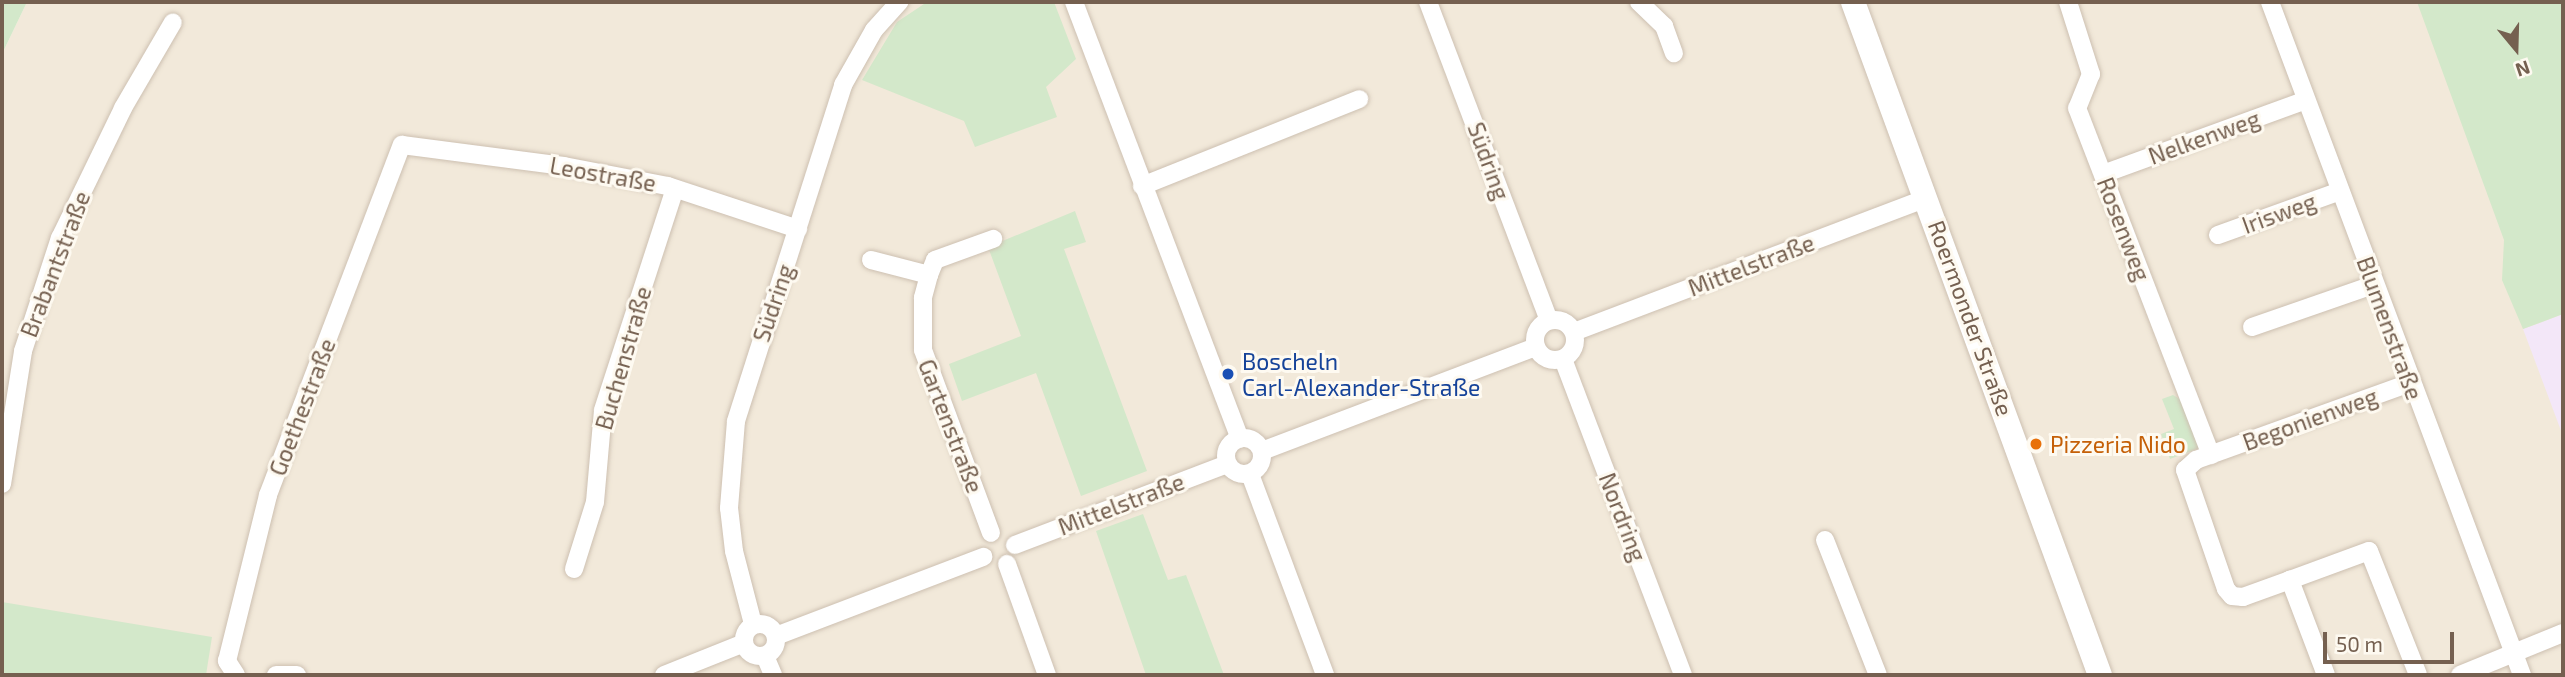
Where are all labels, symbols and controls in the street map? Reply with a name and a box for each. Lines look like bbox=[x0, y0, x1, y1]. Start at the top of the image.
north arrow bbox=[2481, 14, 2551, 84]
text: N bbox=[2513, 56, 2533, 82]
street label: Nelkenweg bbox=[2145, 104, 2263, 170]
street label: Südring bbox=[1462, 119, 1516, 203]
street label: Leostraße bbox=[548, 151, 658, 197]
street label: Rosenweg bbox=[2092, 173, 2156, 285]
street label: Brabantstraße bbox=[14, 187, 96, 341]
street label: Irisweg bbox=[2238, 187, 2320, 239]
street label: Roermonder Straße bbox=[1923, 216, 2019, 420]
street label: Mittelstraße bbox=[1684, 228, 1818, 302]
street label: Blumenstraße bbox=[2351, 253, 2429, 403]
street label: Südring bbox=[747, 261, 799, 345]
street label: Buchenstraße bbox=[589, 283, 657, 433]
street label: Goethestraße bbox=[263, 335, 341, 479]
place label: Boscheln Carl-Alexander-Straße bbox=[1242, 347, 1480, 401]
street label: Gartenstraße bbox=[913, 355, 989, 497]
marker: Boscheln Carl-Alexander-Straße bbox=[1220, 366, 1236, 382]
street label: Begonienweg bbox=[2239, 382, 2381, 456]
place label: Pizzeria Nido bbox=[2050, 430, 2186, 458]
marker: Pizzeria Nido bbox=[2028, 436, 2044, 452]
street label: Mittelstraße bbox=[1054, 467, 1188, 541]
street label: Nordring bbox=[1594, 469, 1652, 565]
scale bar bbox=[2327, 618, 2458, 662]
text: 50 m bbox=[2336, 631, 2383, 656]

